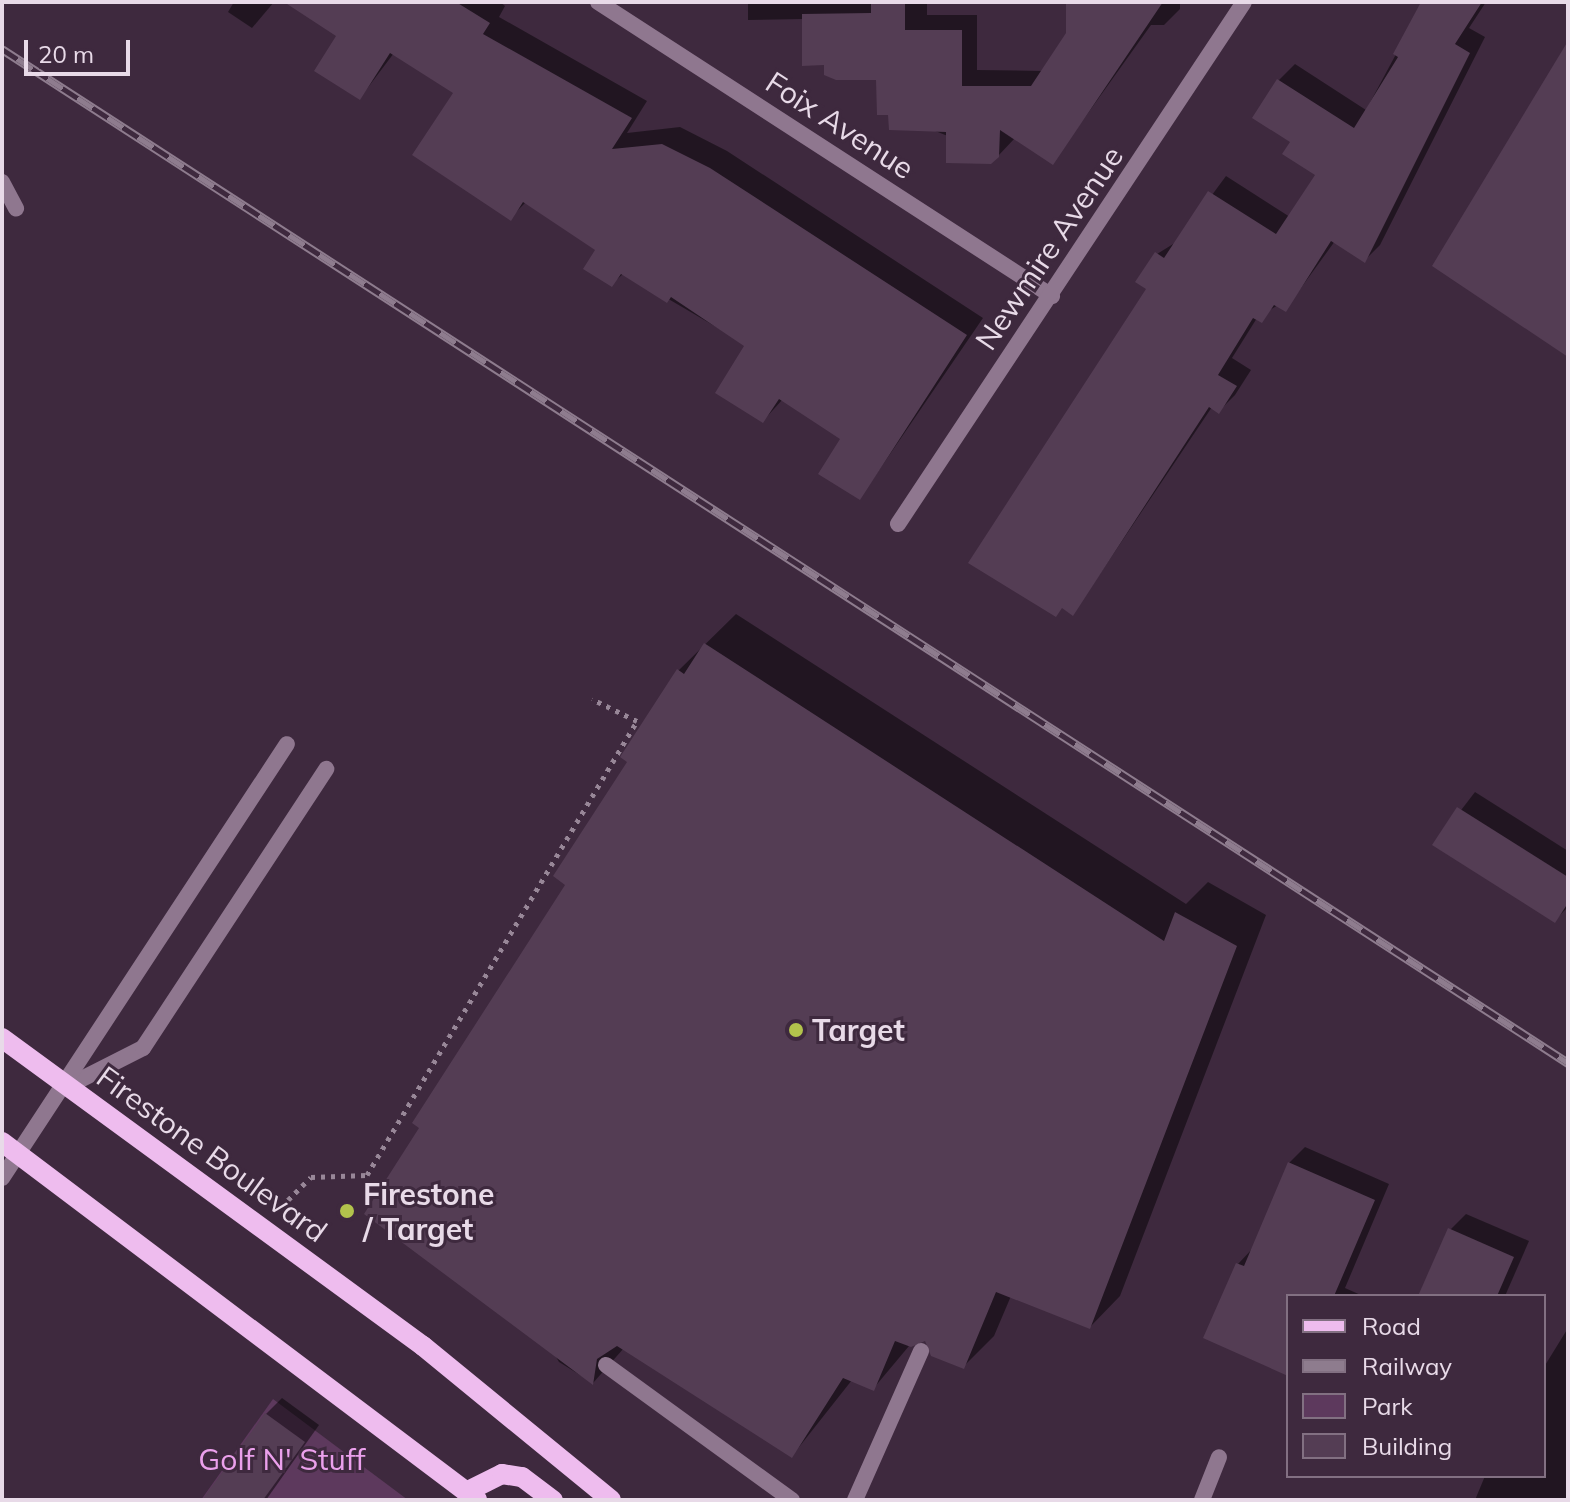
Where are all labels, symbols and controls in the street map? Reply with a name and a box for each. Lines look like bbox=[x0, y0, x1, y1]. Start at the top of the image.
scale bar bbox=[28, 24, 134, 74]
text: 20 m bbox=[38, 39, 94, 69]
street label: Foix Avenue bbox=[759, 64, 921, 186]
street label: Newmire Avenue bbox=[968, 140, 1130, 356]
place label: Target bbox=[812, 1012, 905, 1048]
marker: Target bbox=[787, 1021, 805, 1039]
street label: Firestone Boulevard bbox=[90, 1059, 334, 1249]
place label: Firestone / Target bbox=[363, 1176, 494, 1246]
marker: Firestone / Target bbox=[338, 1202, 356, 1220]
legend bbox=[1286, 1294, 1546, 1478]
text: Road bbox=[1362, 1311, 1421, 1341]
text: Railway bbox=[1362, 1351, 1452, 1381]
text: Park bbox=[1362, 1391, 1413, 1421]
text: Building bbox=[1362, 1431, 1452, 1461]
park label: Golf N' Stuff bbox=[198, 1441, 366, 1477]

